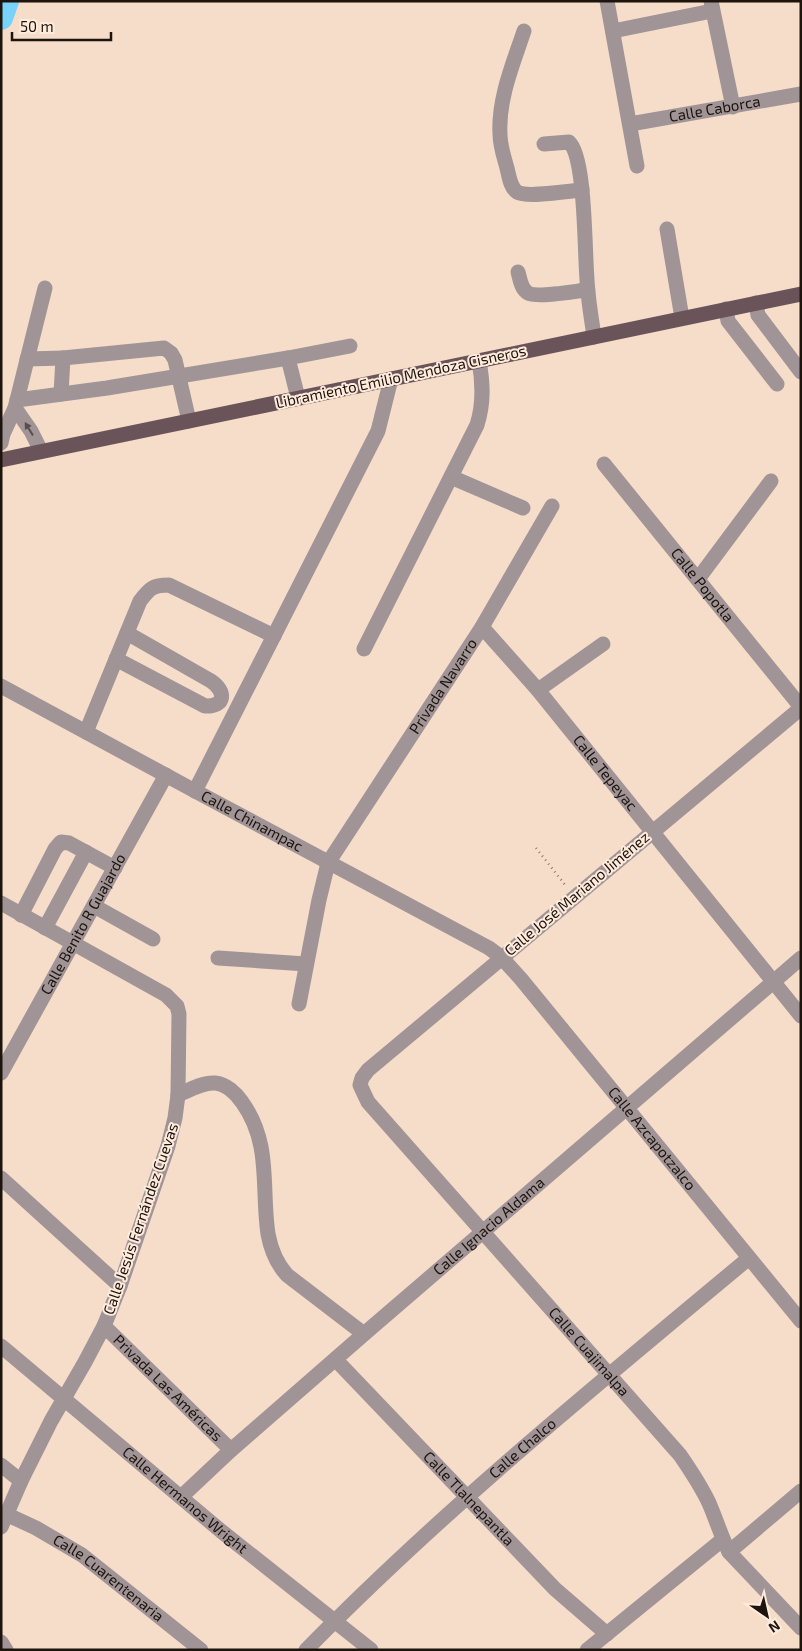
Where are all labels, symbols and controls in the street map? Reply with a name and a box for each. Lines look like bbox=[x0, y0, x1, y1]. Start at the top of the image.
scale bar bbox=[12, 10, 111, 42]
text: 50 m bbox=[20, 17, 54, 35]
street label: Calle Caborca bbox=[667, 91, 762, 125]
street label: Libramiento Emilio Mendoza Cisneros bbox=[274, 341, 528, 411]
one-way arrow bbox=[24, 423, 33, 436]
street label: Calle Popotla bbox=[668, 544, 738, 625]
street label: Privada Navarro bbox=[405, 635, 480, 737]
street label: Calle Tepeyac bbox=[570, 731, 642, 814]
street label: Calle Chinampac bbox=[198, 786, 306, 855]
street label: Calle José Mariano Jiménez bbox=[500, 827, 652, 959]
street label: Calle Benito R Guajardo bbox=[36, 850, 129, 997]
street label: Calle Azcapotzalco bbox=[605, 1083, 700, 1193]
street label: Calle Jesús Fernández Cuevas bbox=[99, 1121, 181, 1317]
street label: Calle Ignacio Aldama bbox=[429, 1173, 548, 1279]
street label: Calle Cuajimalpa bbox=[546, 1303, 634, 1399]
street label: Privada Las Américas bbox=[110, 1330, 227, 1445]
street label: Calle Chalco bbox=[485, 1414, 559, 1482]
street label: Calle Hermanos Wright bbox=[119, 1442, 252, 1557]
street label: Calle Tlalnepantla bbox=[420, 1447, 519, 1549]
street label: Calle Cuarentenaria bbox=[50, 1530, 168, 1625]
north arrow bbox=[742, 1591, 792, 1641]
text: N bbox=[766, 1617, 783, 1637]

